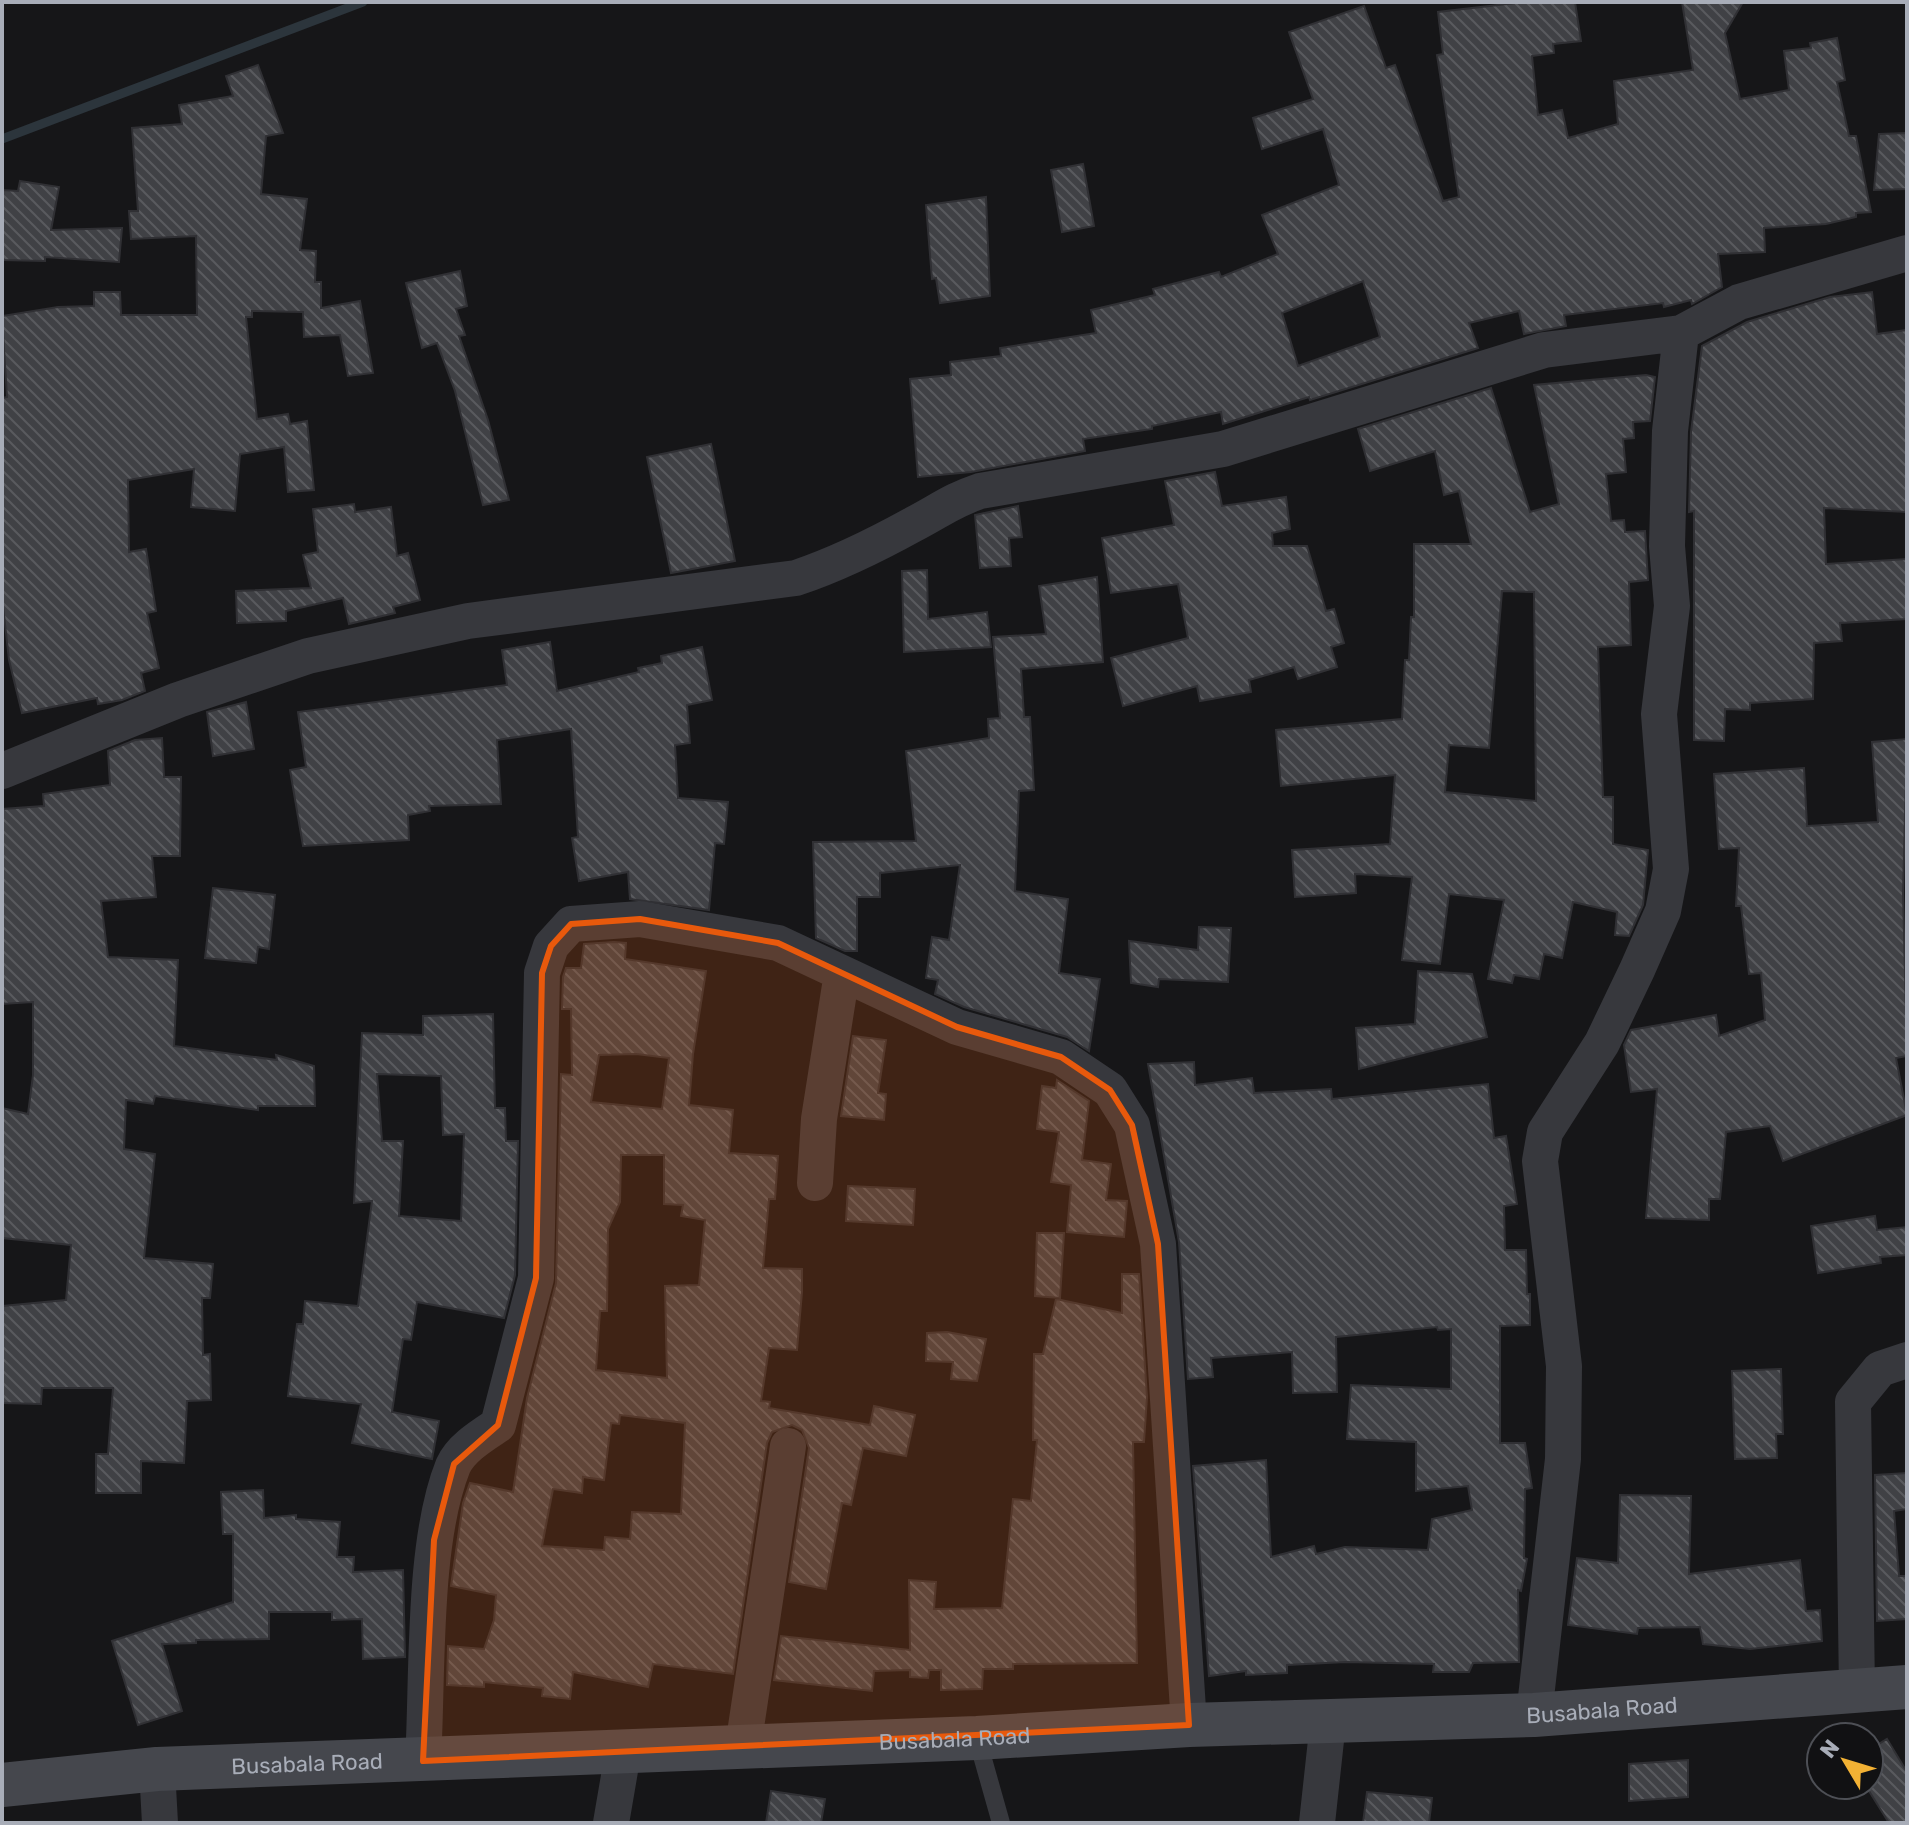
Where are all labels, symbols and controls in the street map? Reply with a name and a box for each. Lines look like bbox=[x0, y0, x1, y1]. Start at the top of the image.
street label: Busabala Road bbox=[1526, 1691, 1678, 1729]
street label: Busabala Road bbox=[878, 1721, 1031, 1755]
north arrow bbox=[1805, 1721, 1885, 1801]
text: N bbox=[1814, 1734, 1845, 1764]
street label: Busabala Road bbox=[231, 1747, 383, 1780]

